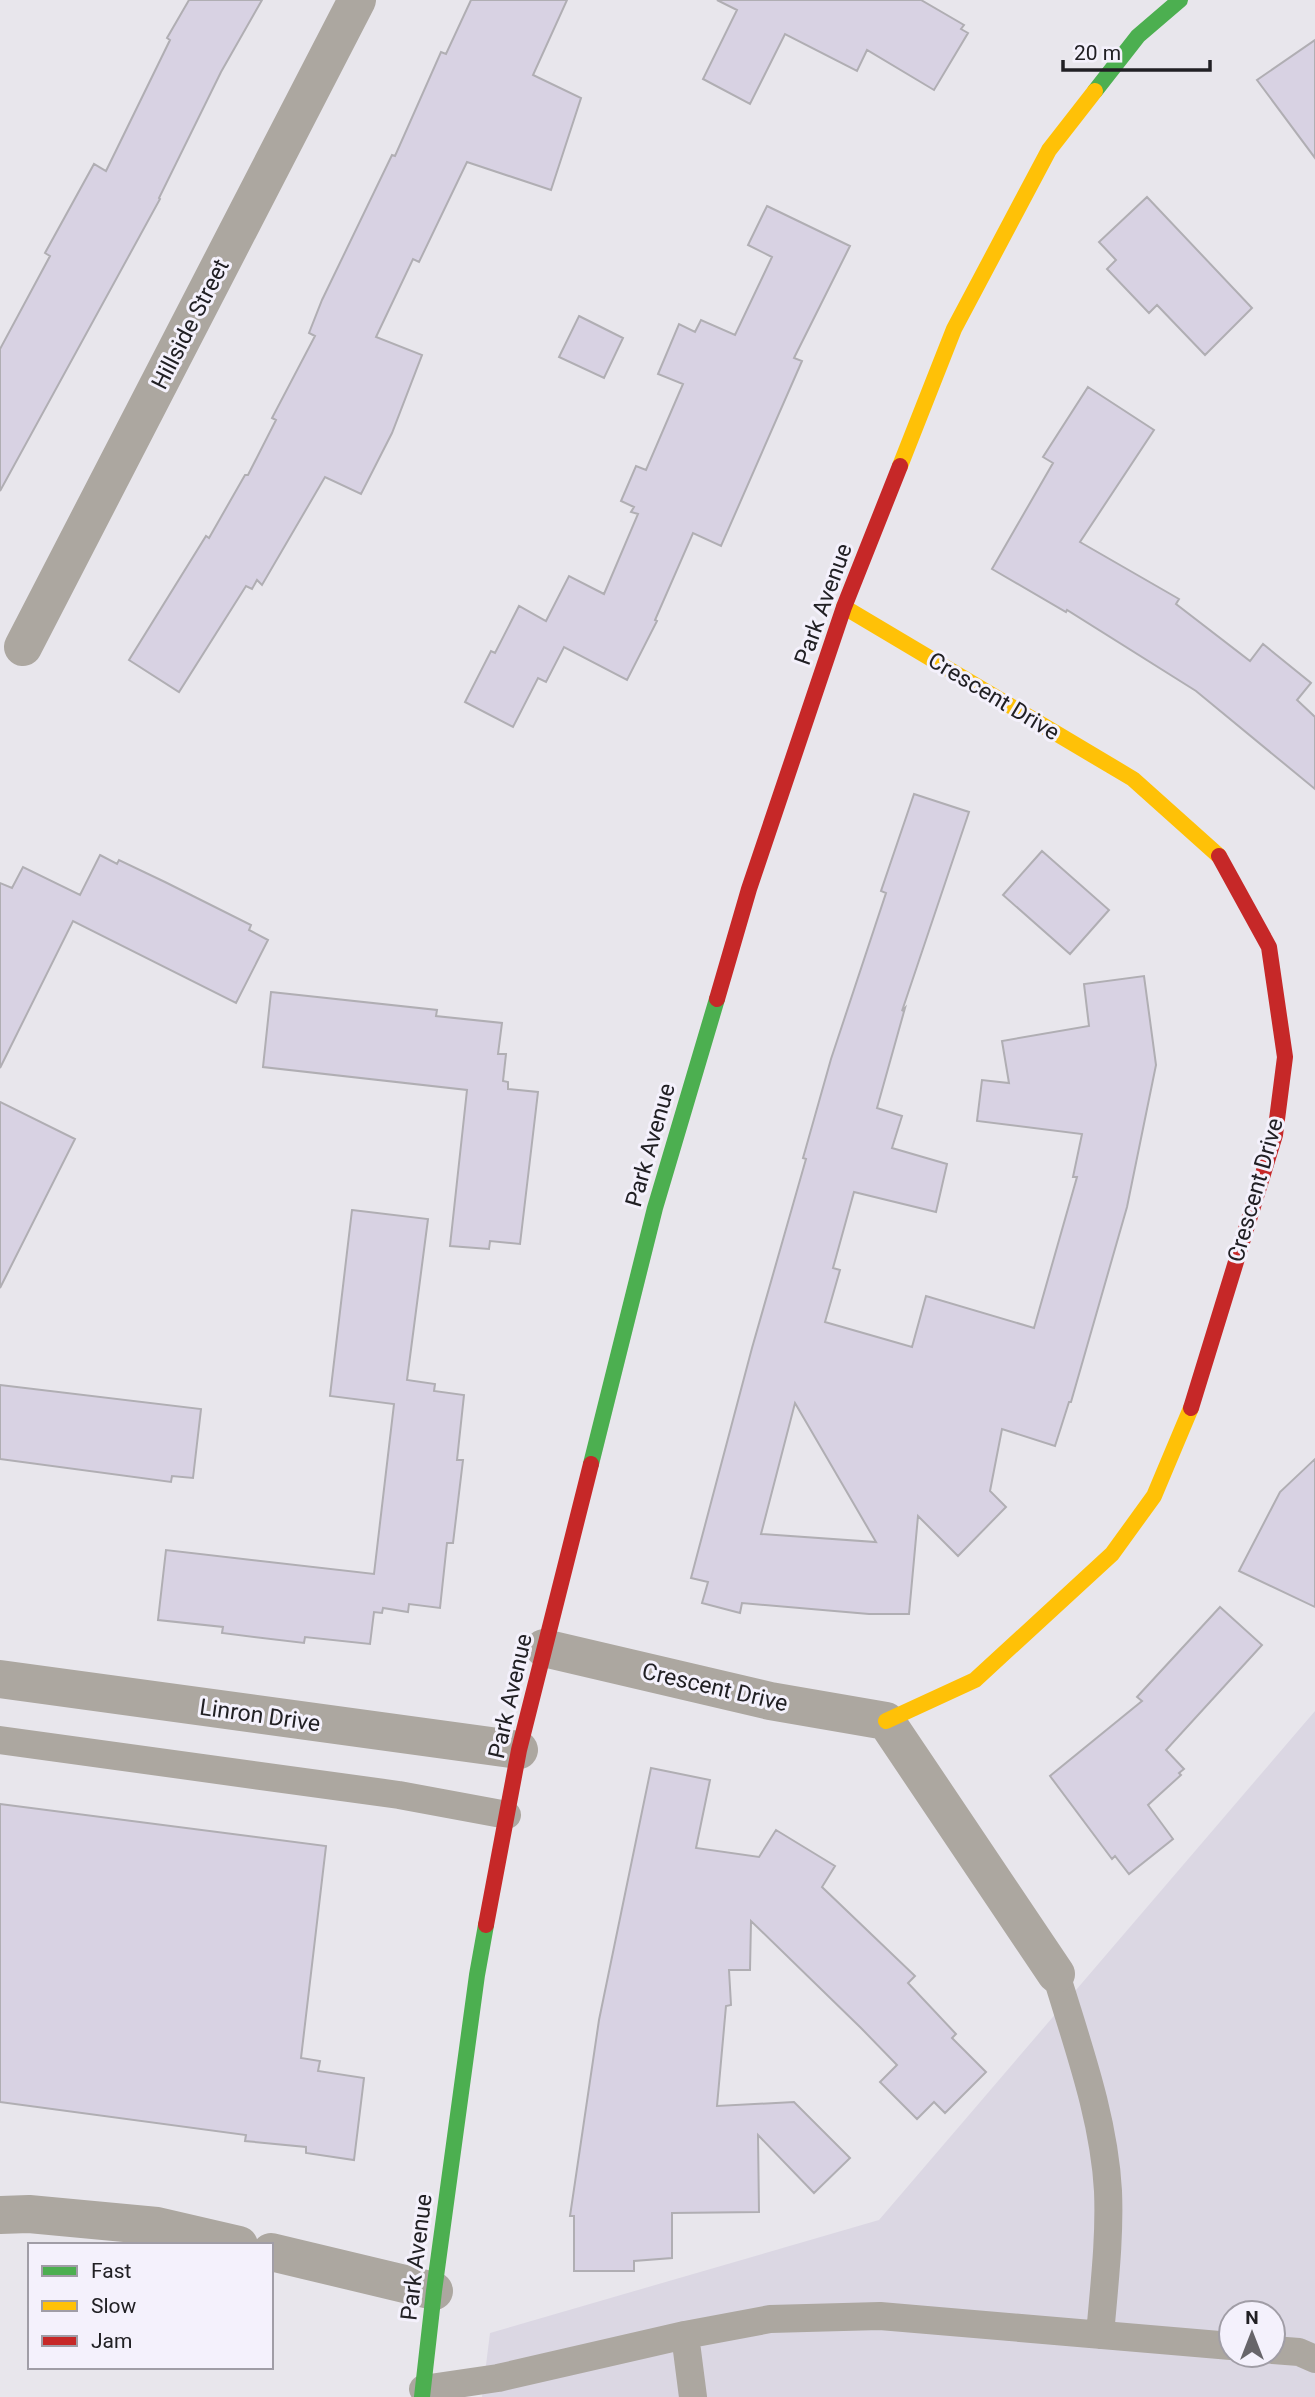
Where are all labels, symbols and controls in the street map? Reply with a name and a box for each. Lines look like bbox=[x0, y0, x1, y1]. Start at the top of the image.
scale bar bbox=[1063, 28, 1210, 72]
text: 20 m bbox=[1074, 41, 1121, 65]
street label: Hillside Street bbox=[146, 255, 235, 394]
street label: Park Avenue bbox=[789, 540, 858, 669]
street label: Crescent Drive bbox=[923, 647, 1064, 746]
street label: Park Avenue bbox=[620, 1080, 681, 1210]
street label: Crescent Drive bbox=[1222, 1115, 1289, 1265]
street label: Park Avenue bbox=[483, 1631, 538, 1761]
street label: Crescent Drive bbox=[640, 1658, 790, 1717]
street label: Linron Drive bbox=[198, 1694, 322, 1737]
street label: Park Avenue bbox=[395, 2192, 438, 2322]
legend bbox=[28, 2243, 273, 2369]
text: Fast bbox=[91, 2259, 132, 2283]
text: Slow bbox=[91, 2294, 137, 2318]
north arrow bbox=[1217, 2299, 1287, 2369]
text: N bbox=[1245, 2306, 1259, 2329]
text: Jam bbox=[91, 2329, 132, 2353]

